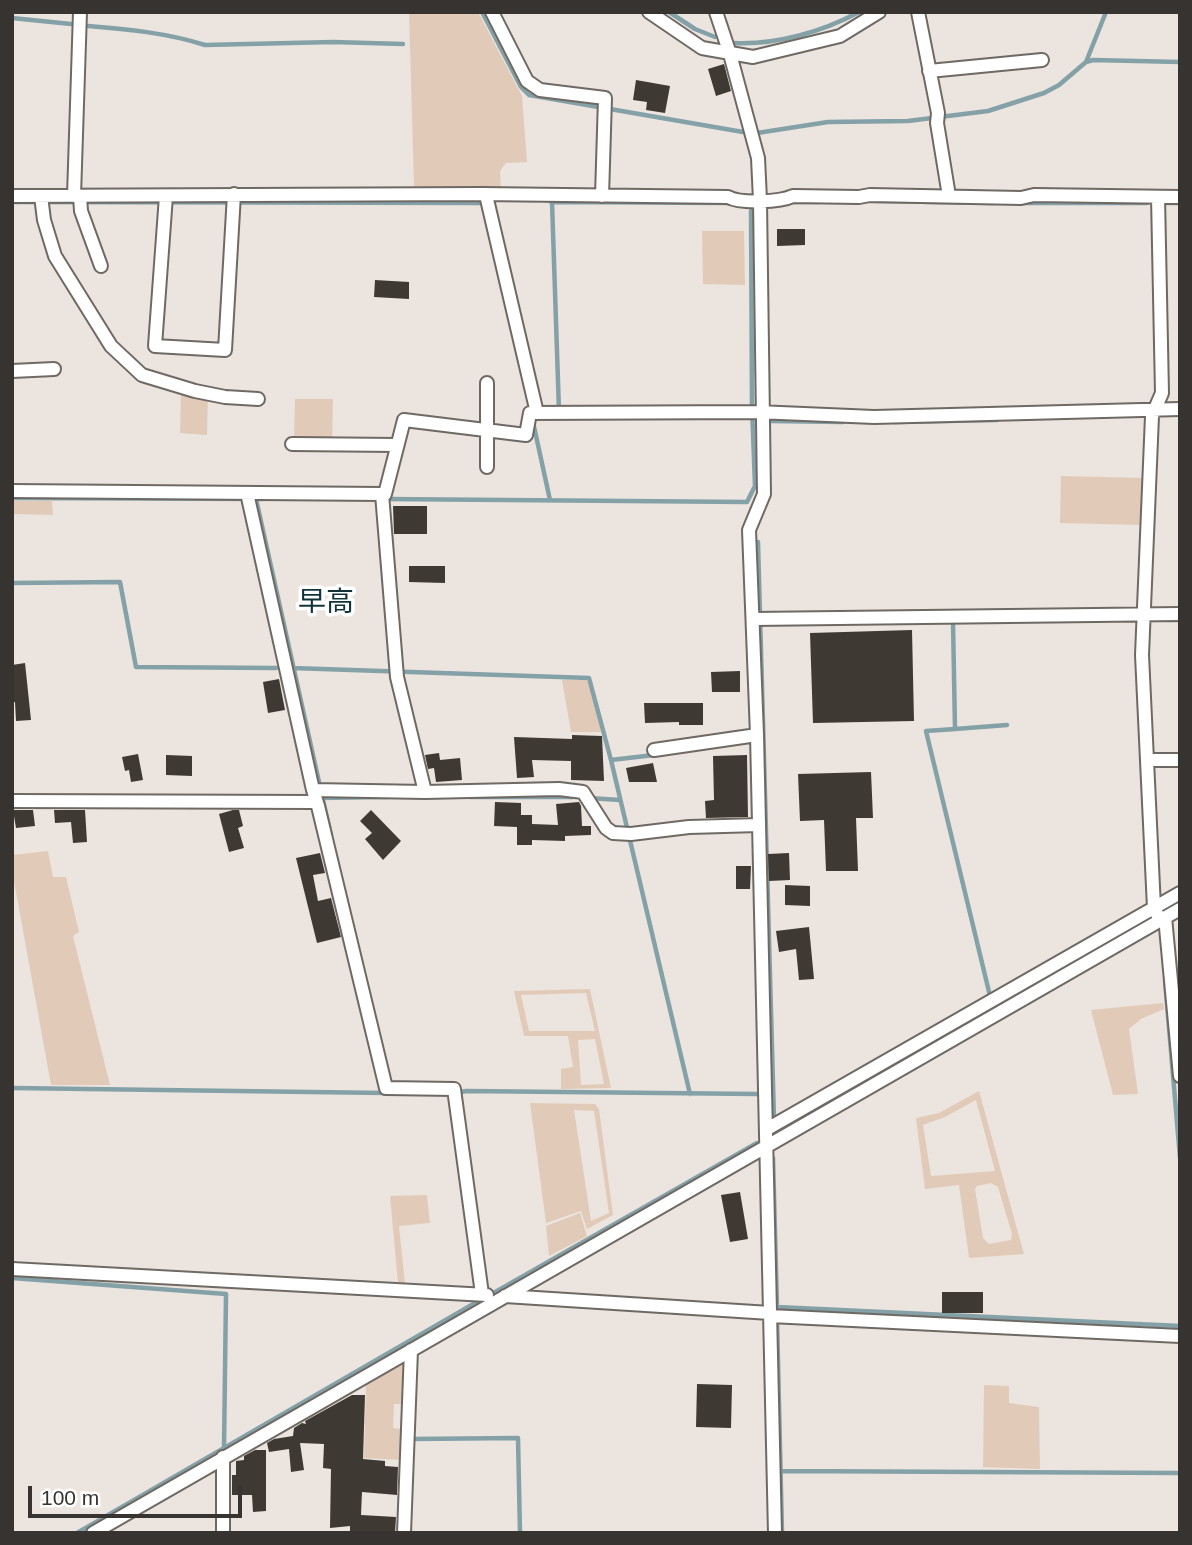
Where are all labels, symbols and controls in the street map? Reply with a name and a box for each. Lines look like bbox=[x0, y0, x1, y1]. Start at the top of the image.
district label: 早高 bbox=[298, 586, 354, 620]
scale bar bbox=[32, 1472, 245, 1516]
text: 100 m bbox=[41, 1486, 99, 1509]

